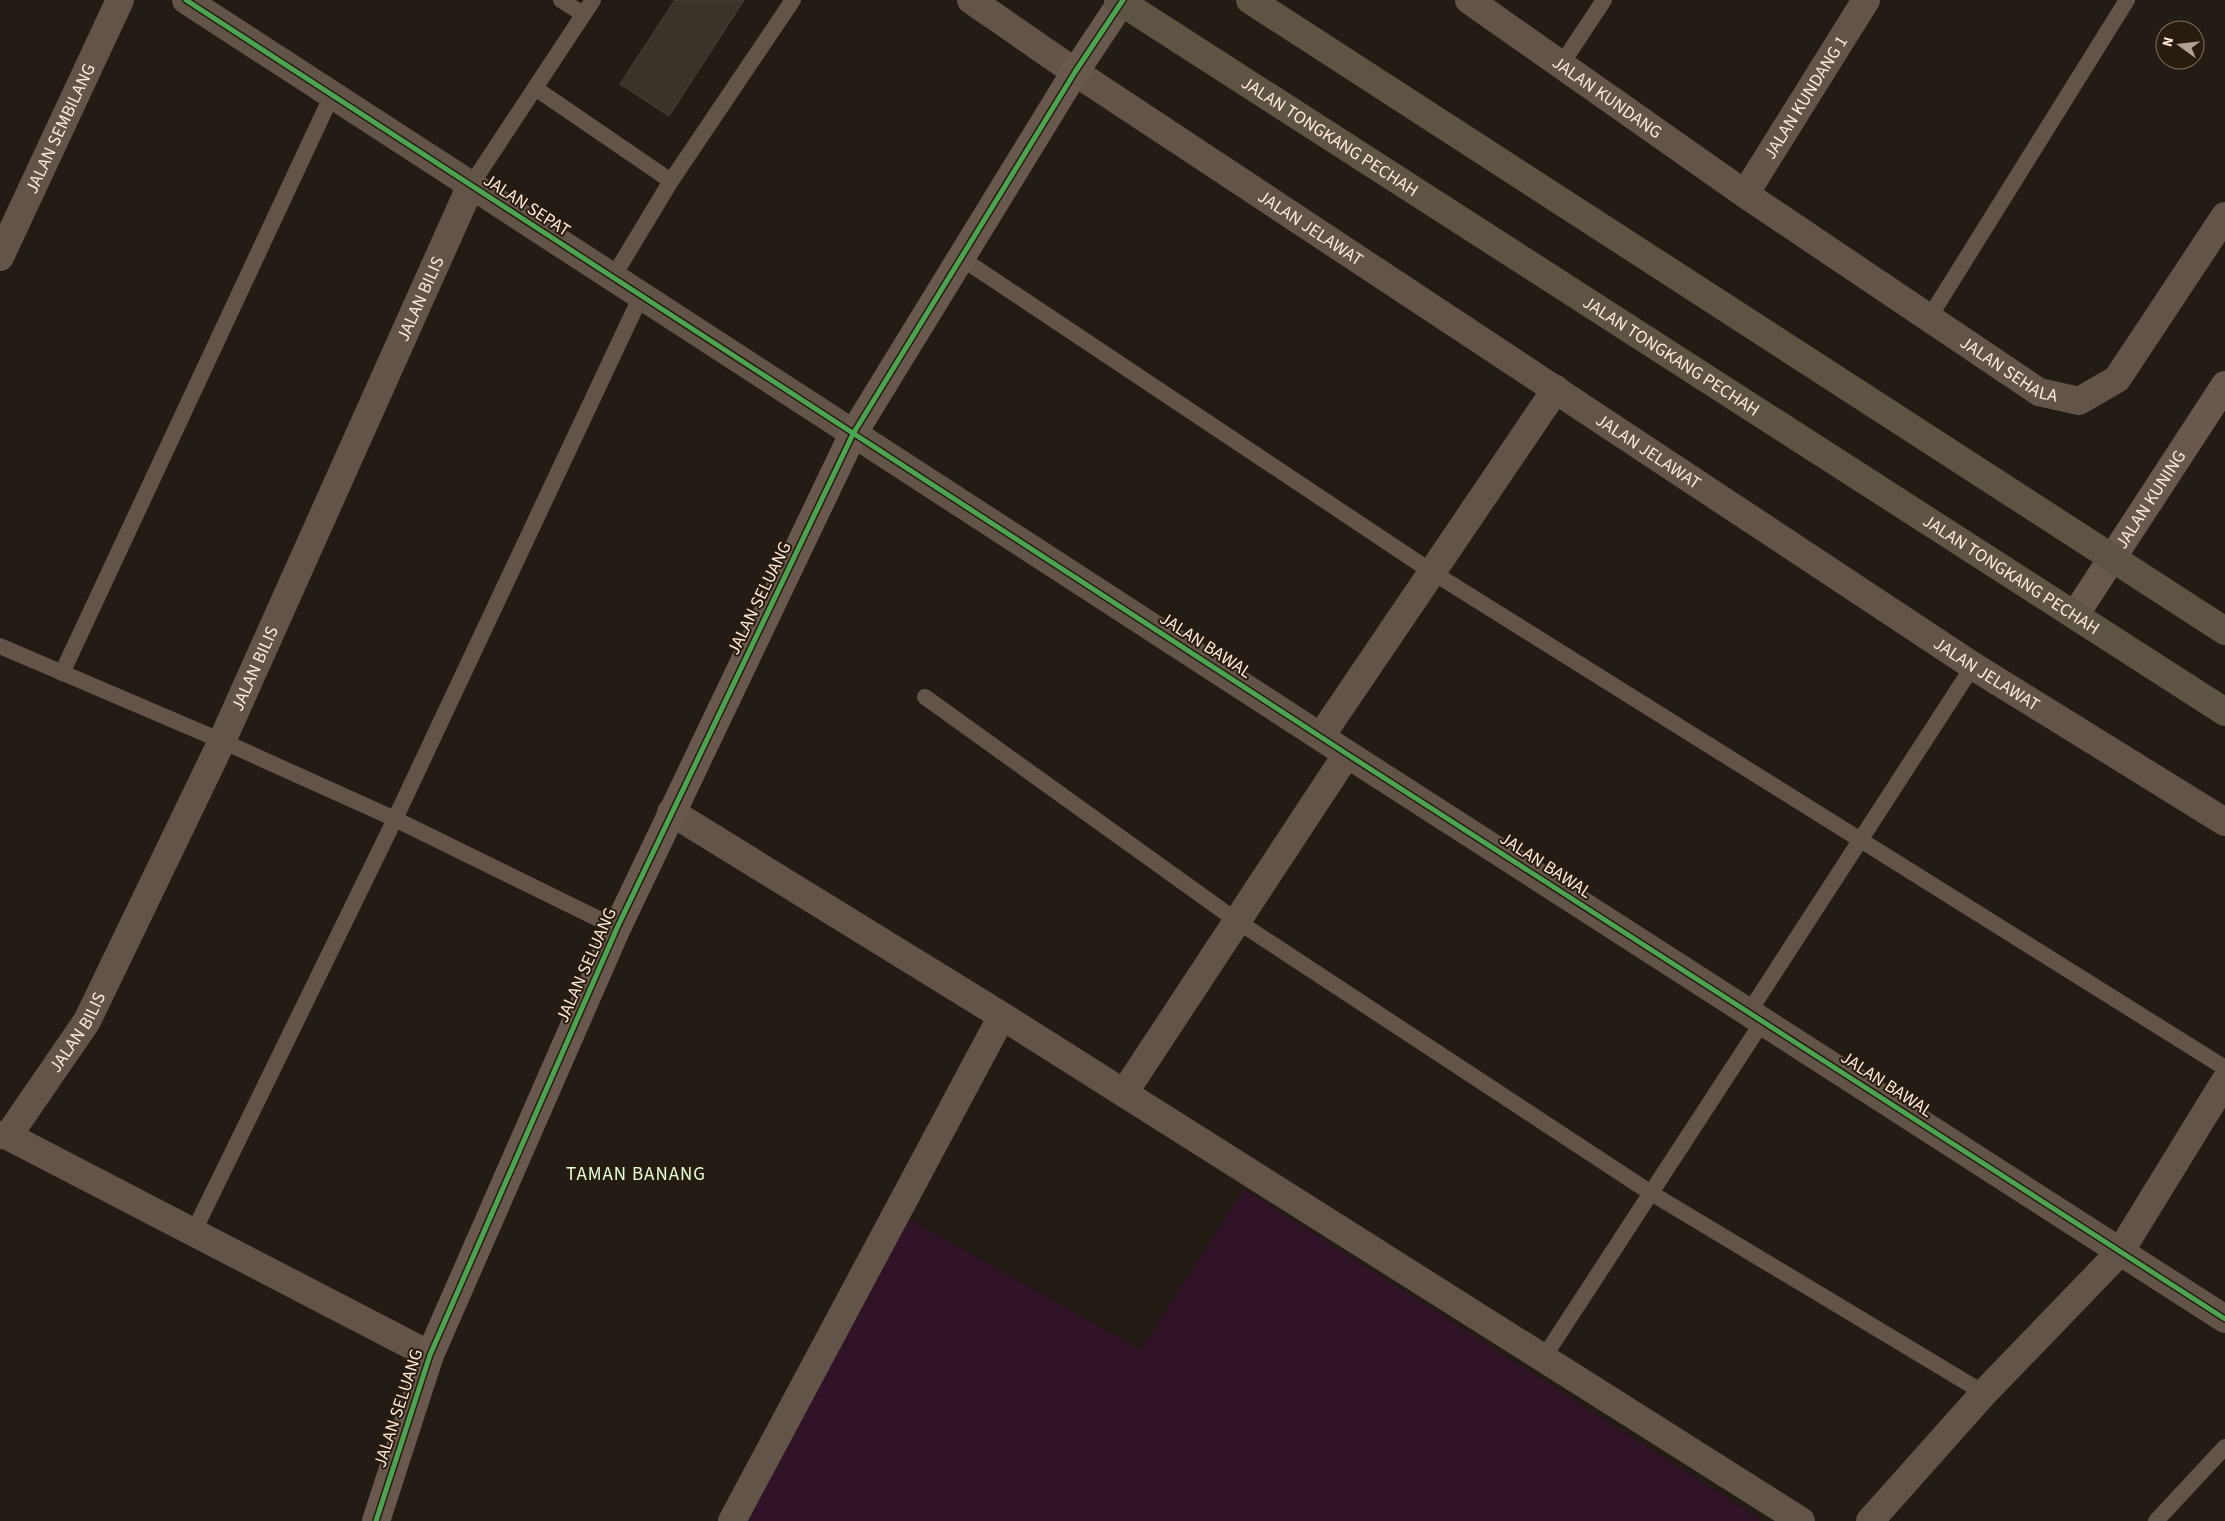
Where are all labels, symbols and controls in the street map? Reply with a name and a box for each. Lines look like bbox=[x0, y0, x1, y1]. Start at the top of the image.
north arrow bbox=[2155, 20, 2205, 70]
street label: JALAN KUNDANG 1 bbox=[1758, 31, 1854, 164]
text: N bbox=[2158, 35, 2179, 49]
street label: JALAN KUNDANG bbox=[1547, 50, 1667, 145]
street label: JALAN SEMBILANG bbox=[19, 59, 102, 198]
street label: JALAN TONGKANG PECHAH bbox=[1236, 71, 1423, 203]
street label: JALAN SEPAT bbox=[478, 168, 575, 243]
street label: JALAN JELAWAT bbox=[1253, 184, 1368, 272]
street label: JALAN BILIS bbox=[391, 252, 450, 345]
street label: JALAN TONGKANG PECHAH bbox=[1578, 290, 1764, 423]
street label: JALAN SEHALA bbox=[1955, 330, 2060, 409]
street label: JALAN JELAWAT bbox=[1591, 408, 1706, 496]
street label: JALAN KUNING bbox=[2109, 445, 2192, 554]
street label: JALAN TONGKANG PECHAH bbox=[1918, 509, 2104, 641]
street label: JALAN SELUANG bbox=[721, 537, 798, 659]
street label: JALAN BAWAL bbox=[1155, 606, 1257, 685]
street label: JALAN BILIS bbox=[225, 622, 285, 715]
street label: JALAN JELAWAT bbox=[1928, 631, 2045, 718]
street label: JALAN BAWAL bbox=[1495, 826, 1597, 905]
street label: JALAN SELUANG bbox=[550, 904, 623, 1027]
street label: JALAN BILIS bbox=[43, 988, 112, 1078]
street label: JALAN BAWAL bbox=[1836, 1045, 1938, 1124]
district label: TAMAN BANANG bbox=[566, 1161, 706, 1188]
street label: JALAN SELUANG bbox=[368, 1346, 429, 1471]

